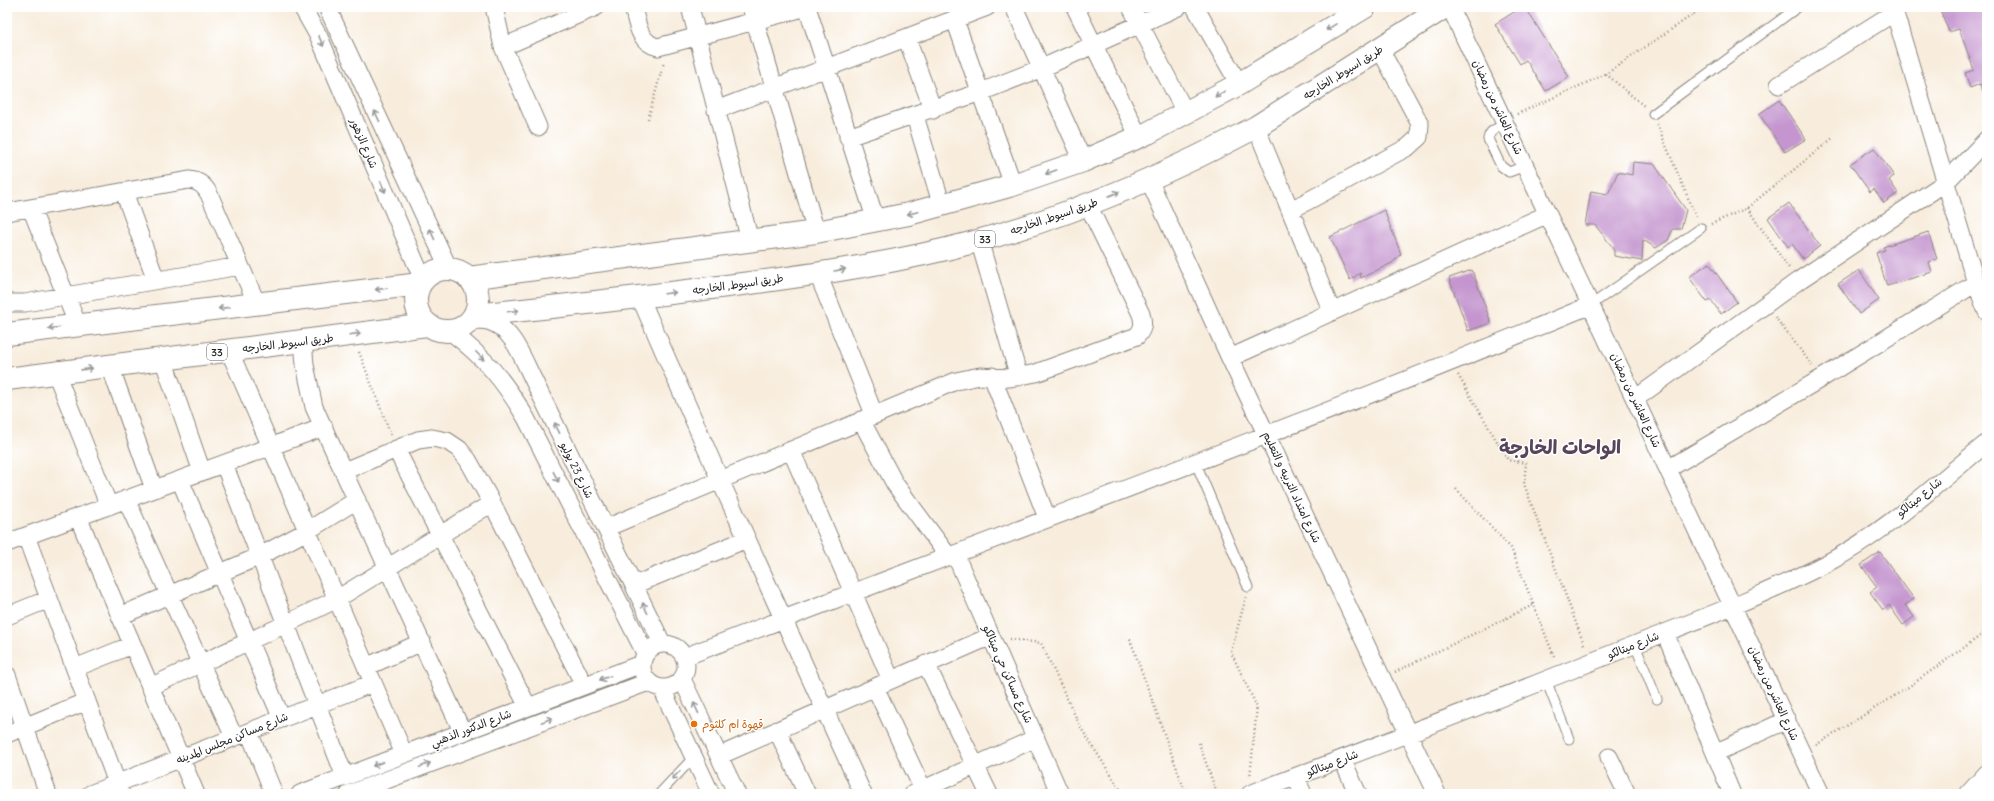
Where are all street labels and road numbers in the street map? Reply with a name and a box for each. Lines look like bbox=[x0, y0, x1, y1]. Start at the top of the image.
street label: طريق اسيوط, الخارجه bbox=[1300, 42, 1386, 103]
street label: شارع العاشر من رمضان bbox=[1468, 57, 1526, 157]
street label: شارع الزهور bbox=[345, 115, 381, 171]
street label: طريق اسيوط, الخارجه bbox=[1008, 194, 1100, 238]
road number: 33 bbox=[975, 231, 995, 247]
street label: طريق اسيوط, الخارجه bbox=[692, 271, 785, 298]
street label: طريق اسيوط, الخارجه bbox=[242, 330, 334, 357]
road number: 33 bbox=[207, 344, 227, 360]
street label: شارع العاشر من رمضان bbox=[1606, 350, 1664, 450]
street label: شارع امتداد التربيه و التعليم bbox=[1258, 429, 1324, 546]
street label: شارع 23 يوليو bbox=[555, 439, 597, 501]
street label: شارع ميتالكو bbox=[1893, 474, 1946, 522]
street label: شارع مساكن حي ميتالكو bbox=[976, 622, 1036, 727]
street label: شارع ميتالكو bbox=[1604, 628, 1662, 664]
street label: شارع العاشر من رمضان bbox=[1744, 643, 1802, 743]
street label: شارع الدكتور الذهبي bbox=[429, 706, 515, 754]
street label: شارع مساكن مجلس المدينه bbox=[174, 709, 291, 769]
street label: شارع ميتالكو bbox=[1303, 747, 1361, 782]

